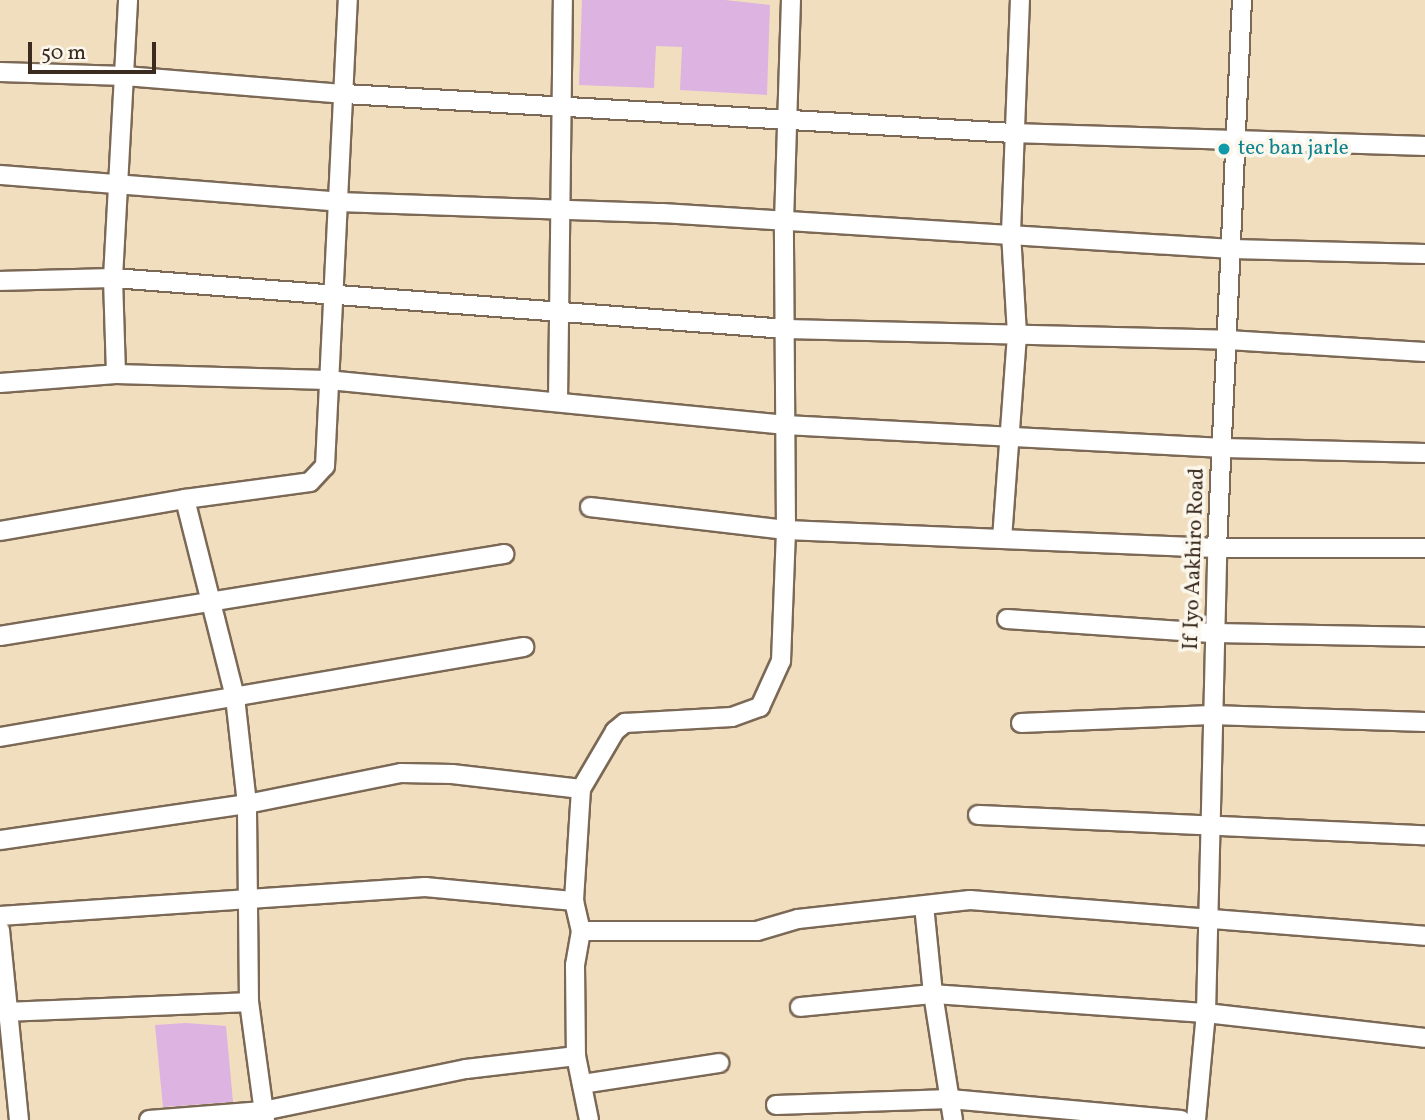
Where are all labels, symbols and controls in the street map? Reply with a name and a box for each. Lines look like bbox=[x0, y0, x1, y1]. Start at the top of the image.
scale bar bbox=[32, 28, 159, 72]
text: 50 m bbox=[41, 39, 86, 68]
place label: tec ban jarle bbox=[1238, 136, 1349, 162]
marker: tec ban jarle bbox=[1216, 141, 1232, 157]
street label: If Iyo Aakhiro Road bbox=[1179, 469, 1211, 649]

